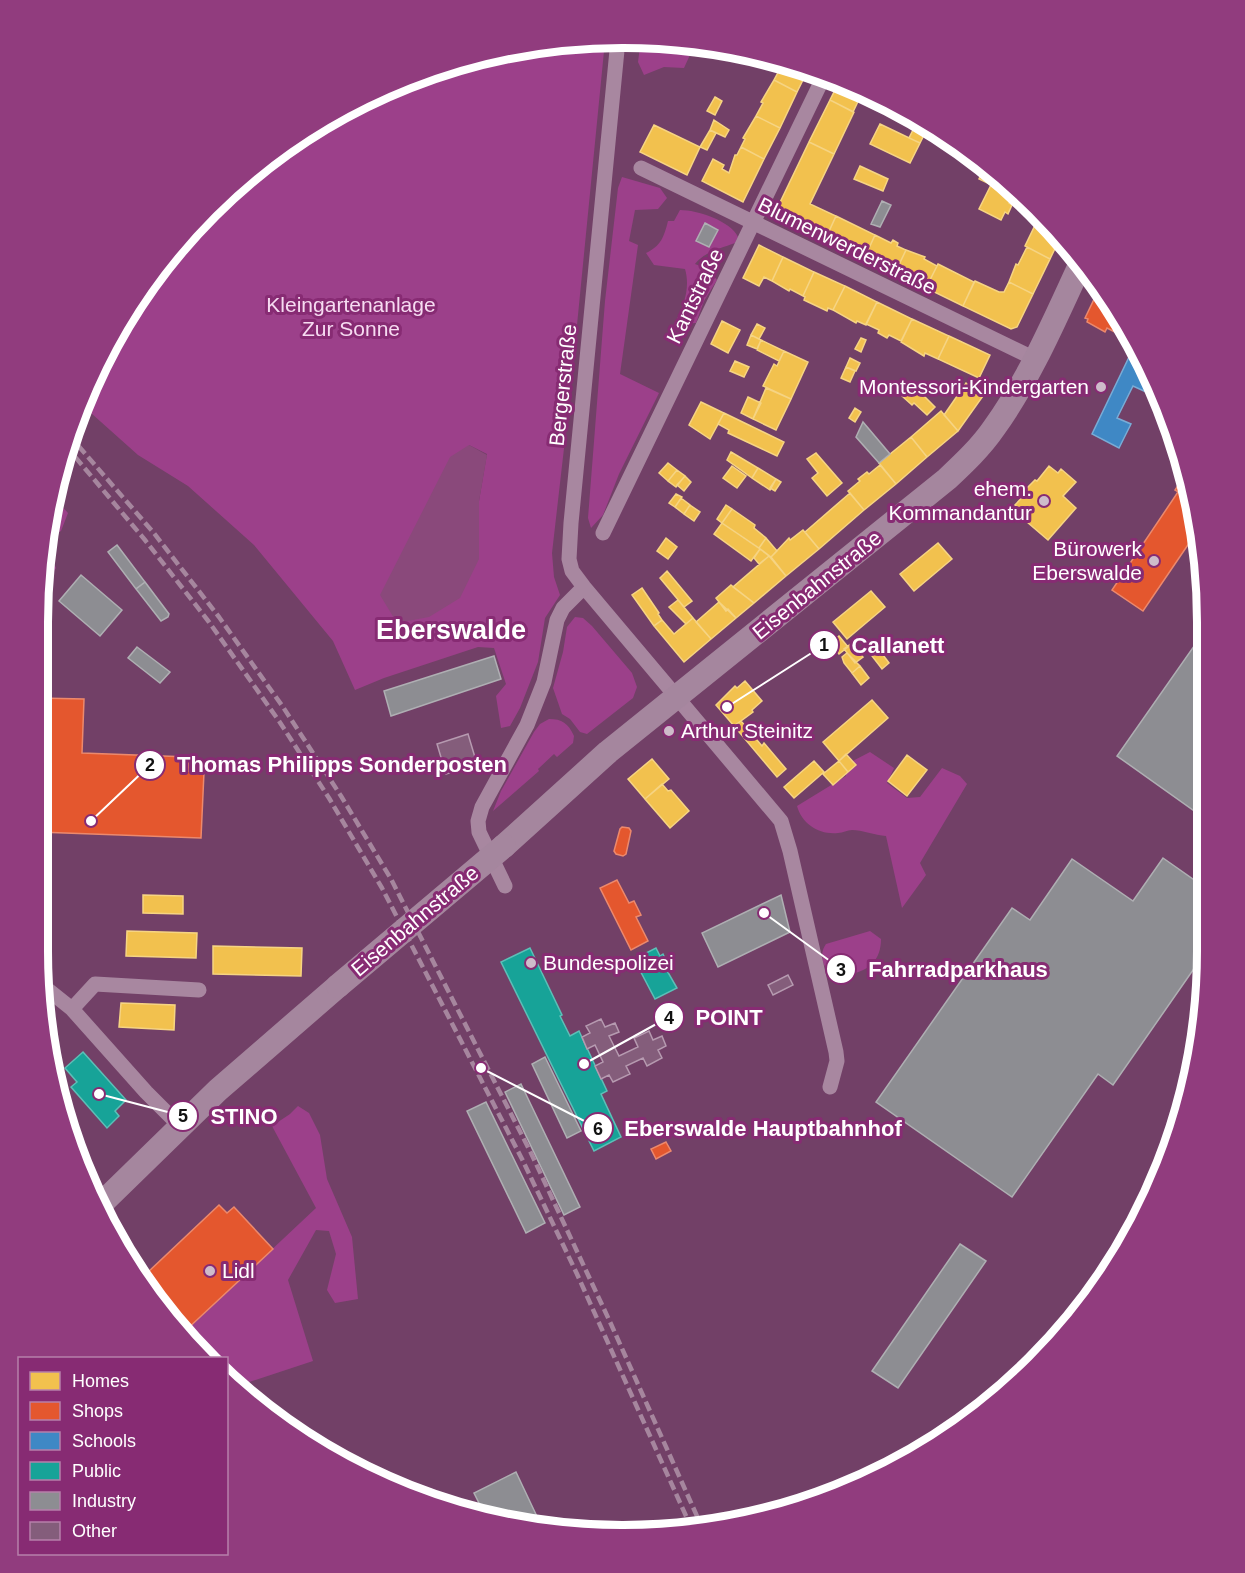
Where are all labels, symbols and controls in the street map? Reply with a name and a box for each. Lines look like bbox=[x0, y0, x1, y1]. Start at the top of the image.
street label: Blumenwerderstraße bbox=[755, 192, 940, 299]
street label: Kantstraße bbox=[662, 245, 727, 347]
park label: Kleingartenanlage Zur Sonne bbox=[266, 293, 436, 340]
street label: Bergerstraße bbox=[545, 323, 580, 447]
place label: Montessori-Kindergarten bbox=[859, 375, 1089, 398]
marker: Montessori-Kindergarten bbox=[1094, 380, 1108, 394]
place label: ehem. Kommandantur bbox=[888, 477, 1032, 524]
marker: ehem. Kommandantur bbox=[1037, 494, 1051, 508]
street label: Eisenbahnstraße bbox=[748, 526, 886, 644]
place label: Bürowerk Eberswalde bbox=[1032, 537, 1142, 584]
marker: Bürowerk Eberswalde bbox=[1147, 554, 1161, 568]
district label: Eberswalde bbox=[376, 615, 526, 645]
callout: Callanett bbox=[809, 625, 956, 665]
text: Callanett bbox=[852, 633, 945, 658]
text: 1 bbox=[819, 635, 829, 655]
place label: Arthur Steinitz bbox=[681, 719, 813, 742]
marker: Arthur Steinitz bbox=[662, 724, 676, 738]
callout: Thomas Philipps Sonderposten bbox=[135, 745, 519, 785]
text: Thomas Philipps Sonderposten bbox=[177, 752, 507, 777]
text: 2 bbox=[145, 755, 155, 775]
street label: Eisenbahnstraße bbox=[346, 861, 483, 980]
callout: Fahrradparkhaus bbox=[826, 949, 1060, 989]
place label: Bundespolizei bbox=[543, 951, 674, 974]
marker: Bundespolizei bbox=[524, 956, 538, 970]
text: Fahrradparkhaus bbox=[868, 957, 1048, 982]
text: 3 bbox=[836, 960, 846, 980]
callout: POINT bbox=[654, 997, 775, 1037]
text: POINT bbox=[695, 1005, 763, 1030]
text: 4 bbox=[664, 1008, 674, 1028]
callout: STINO bbox=[168, 1096, 289, 1136]
text: STINO bbox=[210, 1104, 278, 1129]
text: 5 bbox=[178, 1106, 188, 1126]
callout: Eberswalde Hauptbahnhof bbox=[583, 1108, 914, 1148]
text: Eberswalde Hauptbahnhof bbox=[624, 1116, 902, 1141]
text: 6 bbox=[593, 1119, 603, 1139]
place label: Lidl bbox=[222, 1259, 255, 1282]
marker: Lidl bbox=[203, 1264, 217, 1278]
legend bbox=[18, 1357, 228, 1555]
text: Homes bbox=[72, 1371, 129, 1391]
text: Shops bbox=[72, 1401, 123, 1421]
text: Schools bbox=[72, 1431, 136, 1451]
text: Public bbox=[72, 1461, 121, 1481]
text: Industry bbox=[72, 1491, 136, 1511]
text: Other bbox=[72, 1521, 117, 1541]

